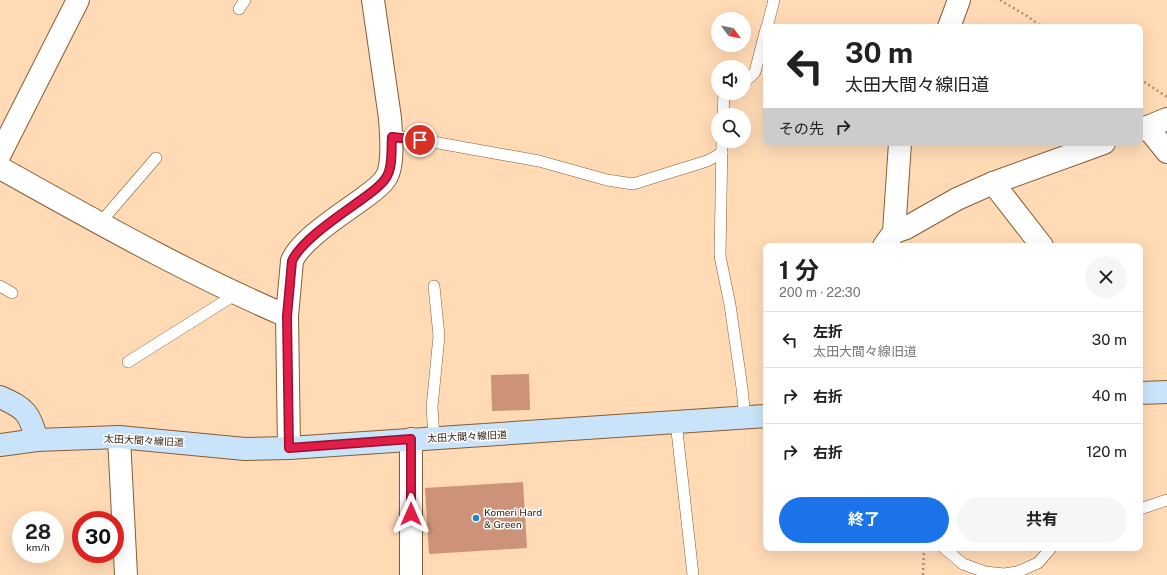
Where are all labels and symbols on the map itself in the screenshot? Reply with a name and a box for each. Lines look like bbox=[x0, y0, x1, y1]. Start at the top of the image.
north arrow bbox=[711, 12, 751, 52]
pin bbox=[403, 123, 437, 157]
street label: 太田大間々線旧道 bbox=[427, 428, 507, 444]
street label: 太田大間々線旧道 bbox=[104, 432, 184, 448]
position arrow bbox=[390, 493, 432, 535]
place label: Komeri Hard & Green bbox=[484, 506, 542, 530]
speed limit sign: 30 bbox=[72, 511, 124, 563]
marker: Komeri Hard & Green bbox=[471, 513, 481, 523]

